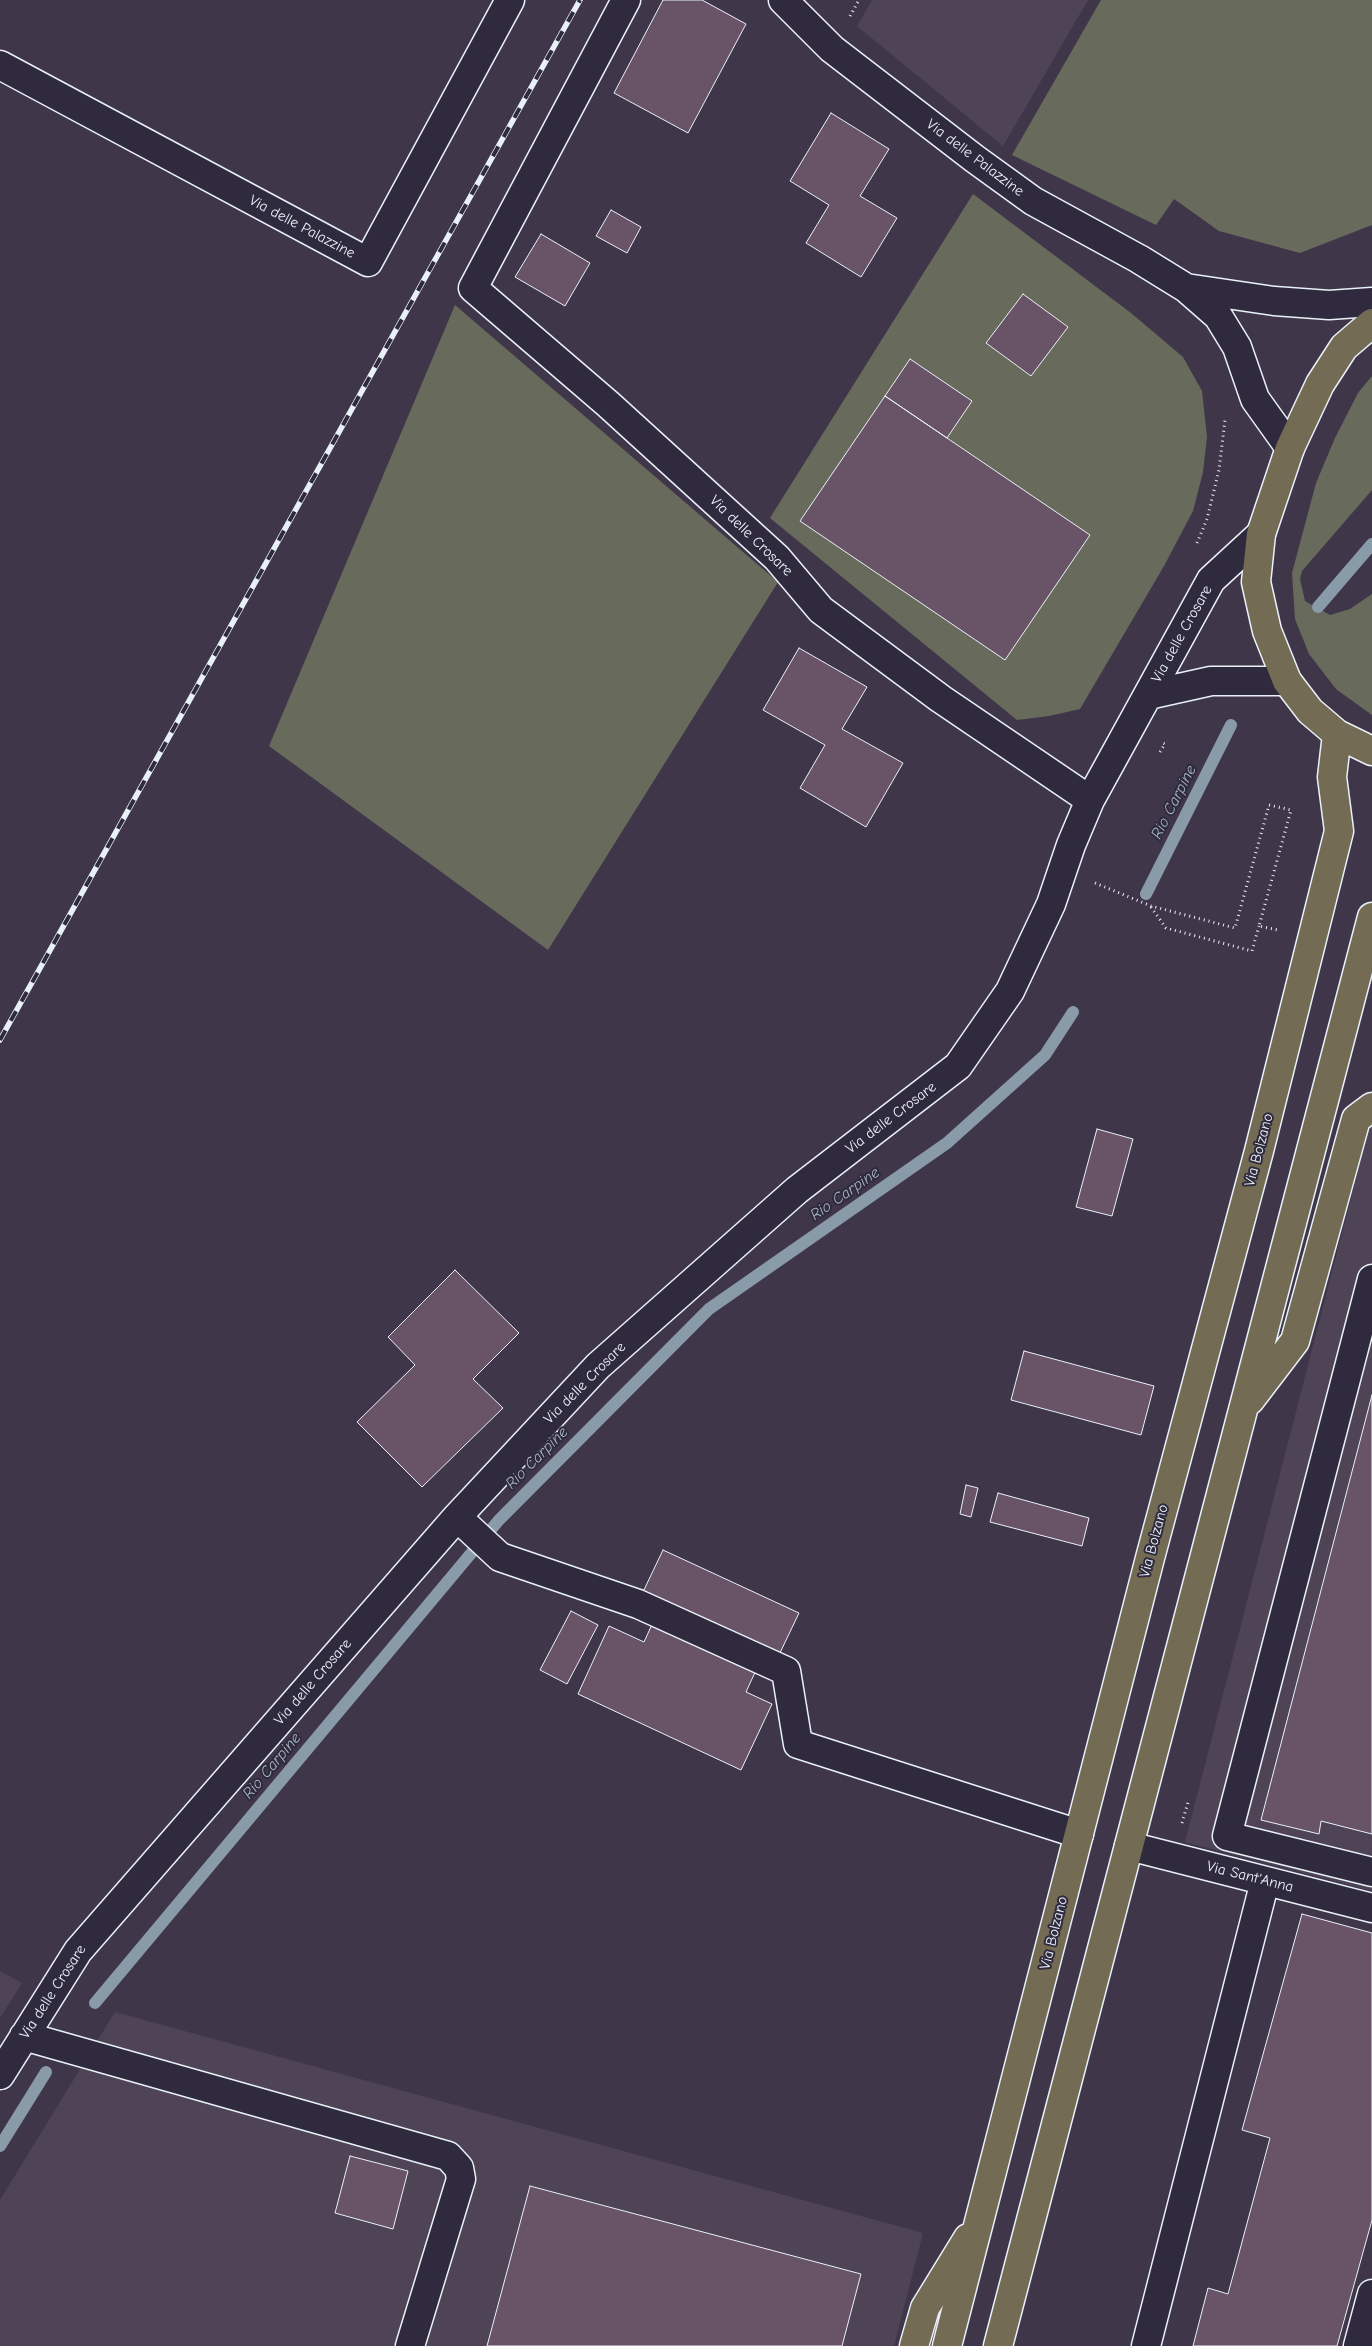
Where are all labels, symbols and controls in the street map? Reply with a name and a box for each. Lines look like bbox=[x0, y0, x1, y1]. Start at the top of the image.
street label: Via delle Palazzine bbox=[923, 115, 1027, 201]
street label: Via delle Palazzine bbox=[246, 191, 358, 263]
street label: Via delle Crosare bbox=[706, 492, 796, 580]
street label: Via delle Crosare bbox=[1148, 582, 1216, 686]
water label: Rio Carpine bbox=[1147, 762, 1201, 842]
street label: Via delle Crosare bbox=[842, 1078, 940, 1158]
street label: Via Bolzano bbox=[1241, 1112, 1277, 1188]
water label: Rio Carpine bbox=[807, 1163, 883, 1225]
street label: Via delle Crosare bbox=[540, 1338, 630, 1428]
water label: Rio Carpine bbox=[502, 1423, 572, 1493]
street label: Via Bolzano bbox=[1136, 1503, 1172, 1579]
street label: Via delle Crosare bbox=[271, 1635, 355, 1729]
water label: Rio Carpine bbox=[239, 1729, 305, 1803]
street label: Via Sant'Anna bbox=[1205, 1858, 1295, 1896]
street label: Via Bolzano bbox=[1036, 1895, 1072, 1971]
street label: Via delle Crosare bbox=[16, 1942, 90, 2042]

